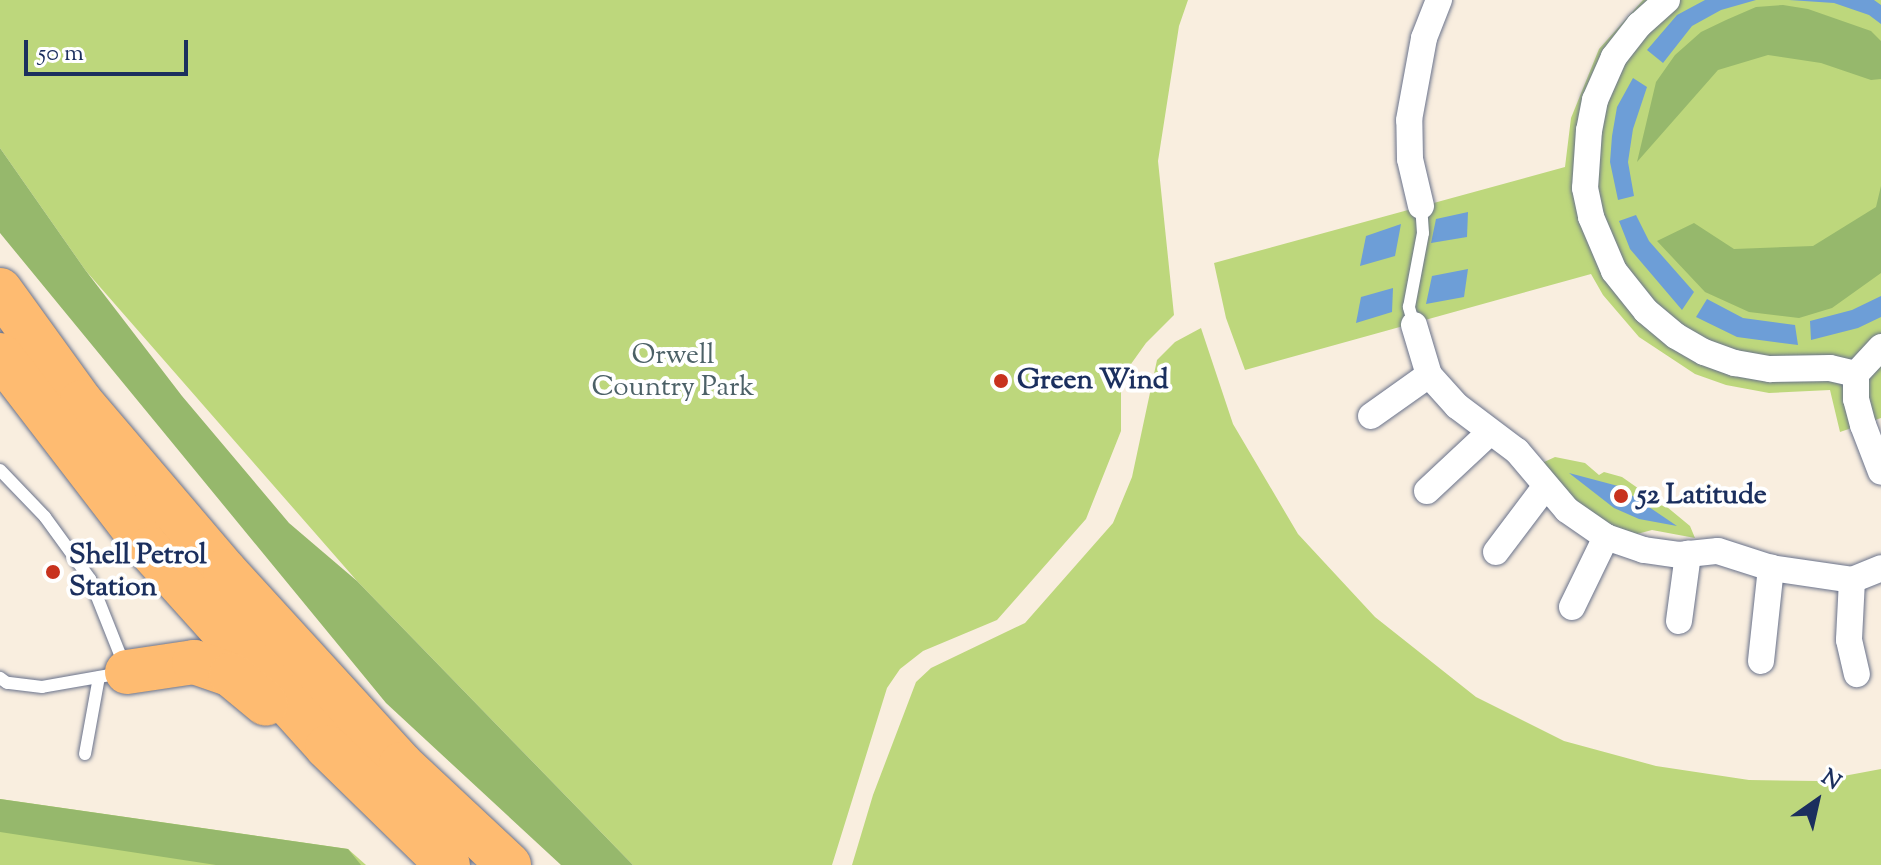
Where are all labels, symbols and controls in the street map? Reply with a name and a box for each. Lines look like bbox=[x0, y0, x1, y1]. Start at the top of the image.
scale bar bbox=[28, 24, 192, 74]
text: 50 m bbox=[38, 37, 84, 71]
park label: Orwell Country Park bbox=[591, 339, 755, 405]
place label: Green Wind bbox=[1017, 364, 1169, 398]
marker: Green Wind bbox=[992, 372, 1010, 390]
place label: 52 Latitude bbox=[1637, 479, 1767, 513]
marker: 52 Latitude bbox=[1612, 487, 1630, 505]
place label: Shell Petrol Station bbox=[69, 539, 207, 605]
marker: Shell Petrol Station bbox=[44, 563, 62, 581]
north arrow bbox=[1777, 761, 1857, 841]
text: N bbox=[1814, 763, 1847, 799]

